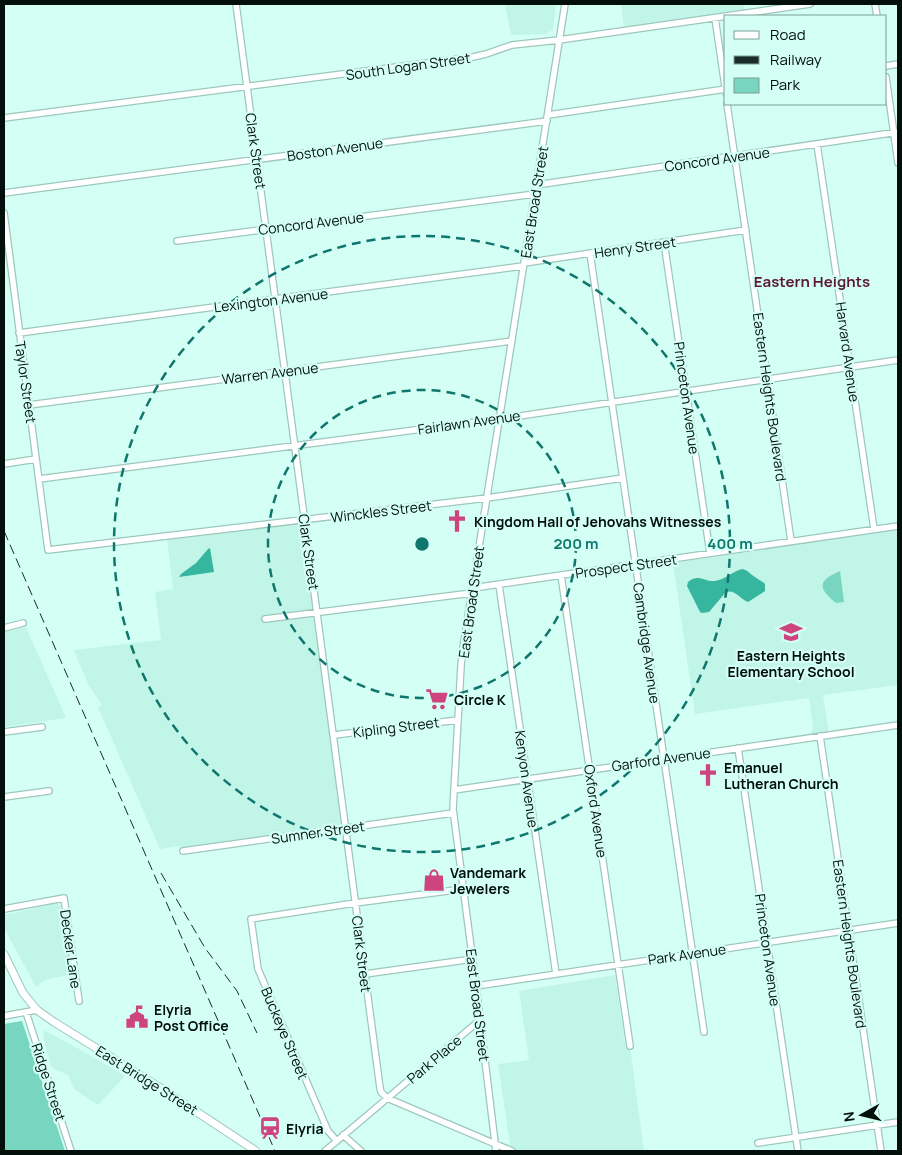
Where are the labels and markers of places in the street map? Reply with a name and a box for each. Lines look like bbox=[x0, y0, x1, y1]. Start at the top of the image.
church icon: Kingdom Hall of Jehovahs Witnesses bbox=[444, 508, 470, 534]
place label: Kingdom Hall of Jehovahs Witnesses bbox=[474, 512, 722, 531]
centre of rings bbox=[413, 535, 431, 553]
school or university icon: Eastern Heights Elementary School bbox=[778, 619, 804, 645]
place label: Eastern Heights Elementary School bbox=[727, 646, 855, 681]
supermarket icon: Circle K bbox=[424, 686, 450, 712]
place label: Circle K bbox=[454, 690, 507, 709]
place label: Emanuel Lutheran Church bbox=[724, 758, 839, 793]
church icon: Emanuel Lutheran Church bbox=[695, 762, 721, 788]
place label: Vandemark Jewelers bbox=[450, 863, 526, 898]
shop icon: Vandemark Jewelers bbox=[421, 867, 447, 893]
place label: Elyria Post Office bbox=[154, 1000, 229, 1035]
public building icon: Elyria Post Office bbox=[124, 1004, 150, 1030]
station icon: Elyria bbox=[257, 1115, 283, 1141]
place label: Elyria bbox=[286, 1119, 324, 1138]

